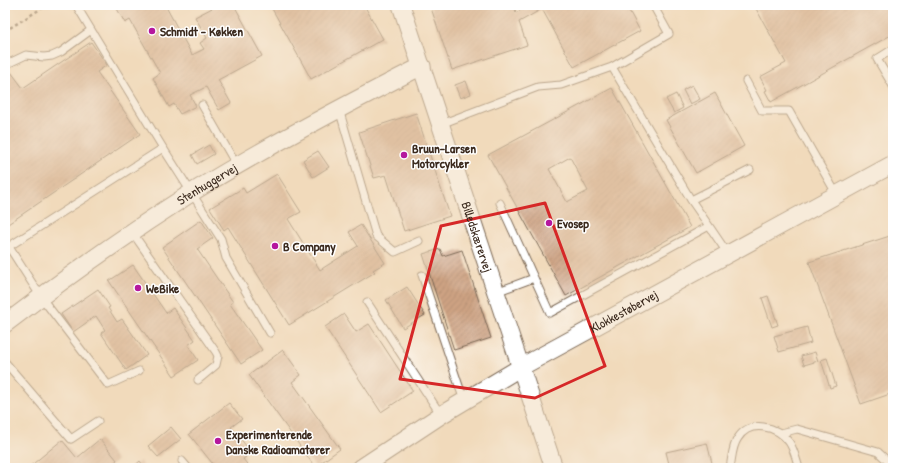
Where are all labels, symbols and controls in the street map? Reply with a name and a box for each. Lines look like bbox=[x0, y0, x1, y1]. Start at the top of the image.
place label: Schmidt - Køkken bbox=[160, 22, 243, 40]
marker: Schmidt - Køkken bbox=[147, 26, 157, 36]
place label: Bruun-Larsen Motorcykler bbox=[412, 139, 476, 173]
marker: Bruun-Larsen Motorcykler bbox=[399, 150, 409, 160]
street label: Stenhuggervej bbox=[173, 158, 240, 209]
street label: Billedskærervej bbox=[458, 199, 498, 274]
place label: Evosep bbox=[557, 214, 589, 233]
marker: Evosep bbox=[544, 218, 554, 228]
place label: B Company bbox=[283, 237, 336, 256]
marker: B Company bbox=[270, 241, 280, 251]
place label: WeBike bbox=[146, 279, 180, 297]
marker: WeBike bbox=[133, 283, 143, 293]
street label: Klokkestøbervej bbox=[586, 285, 661, 337]
place label: Experimenterende Danske Radioamatører bbox=[226, 425, 331, 458]
marker: Experimenterende Danske Radioamatører bbox=[213, 436, 223, 446]

